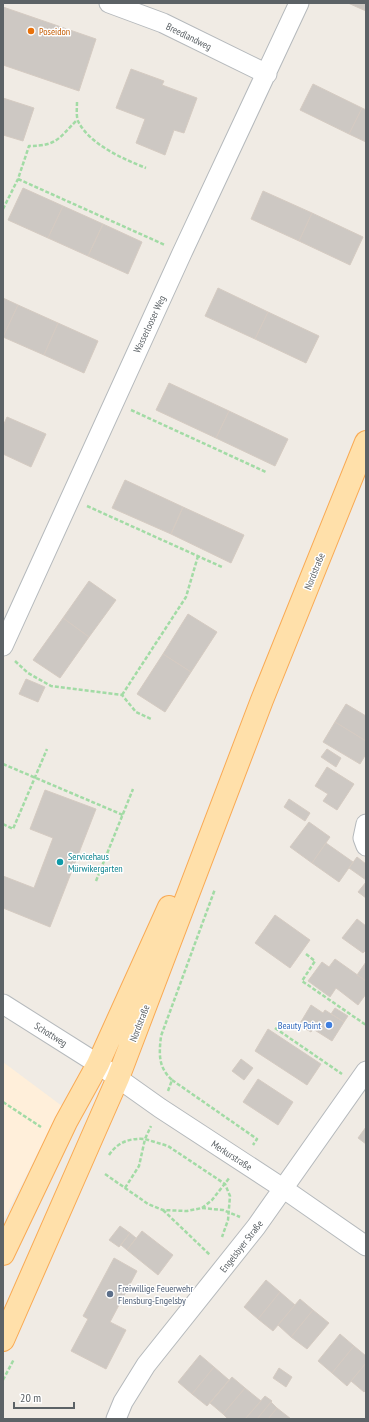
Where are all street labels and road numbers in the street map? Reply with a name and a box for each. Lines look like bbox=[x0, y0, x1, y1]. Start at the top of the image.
street label: Breedlandweg bbox=[164, 20, 214, 53]
street label: Wasserlooser Weg bbox=[130, 293, 168, 355]
street label: Nordstraße bbox=[301, 551, 328, 592]
street label: Nordstraße bbox=[126, 1003, 152, 1044]
street label: Schottweg bbox=[32, 1019, 70, 1050]
street label: Merkurstraße bbox=[209, 1137, 255, 1173]
street label: Engelsbyer Straße bbox=[217, 1218, 266, 1275]

